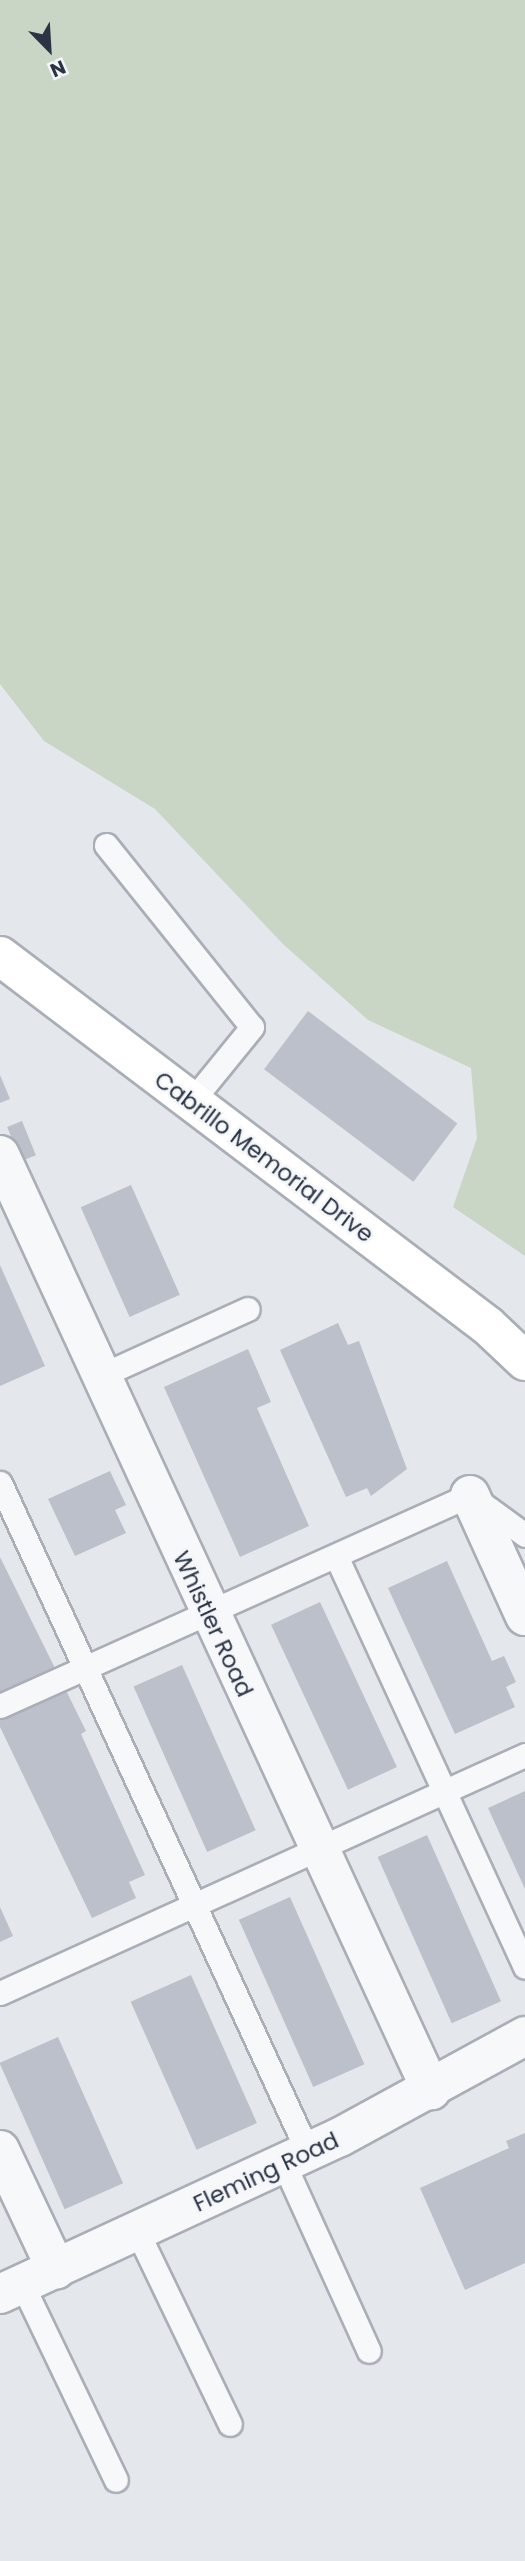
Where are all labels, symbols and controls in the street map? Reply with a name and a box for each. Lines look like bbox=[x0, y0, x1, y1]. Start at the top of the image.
north arrow bbox=[14, 14, 84, 84]
text: N bbox=[46, 53, 70, 84]
street label: Cabrillo Memorial Drive bbox=[149, 1066, 379, 1248]
street label: Whistler Road bbox=[167, 1547, 259, 1701]
street label: Fleming Road bbox=[189, 2126, 343, 2218]

